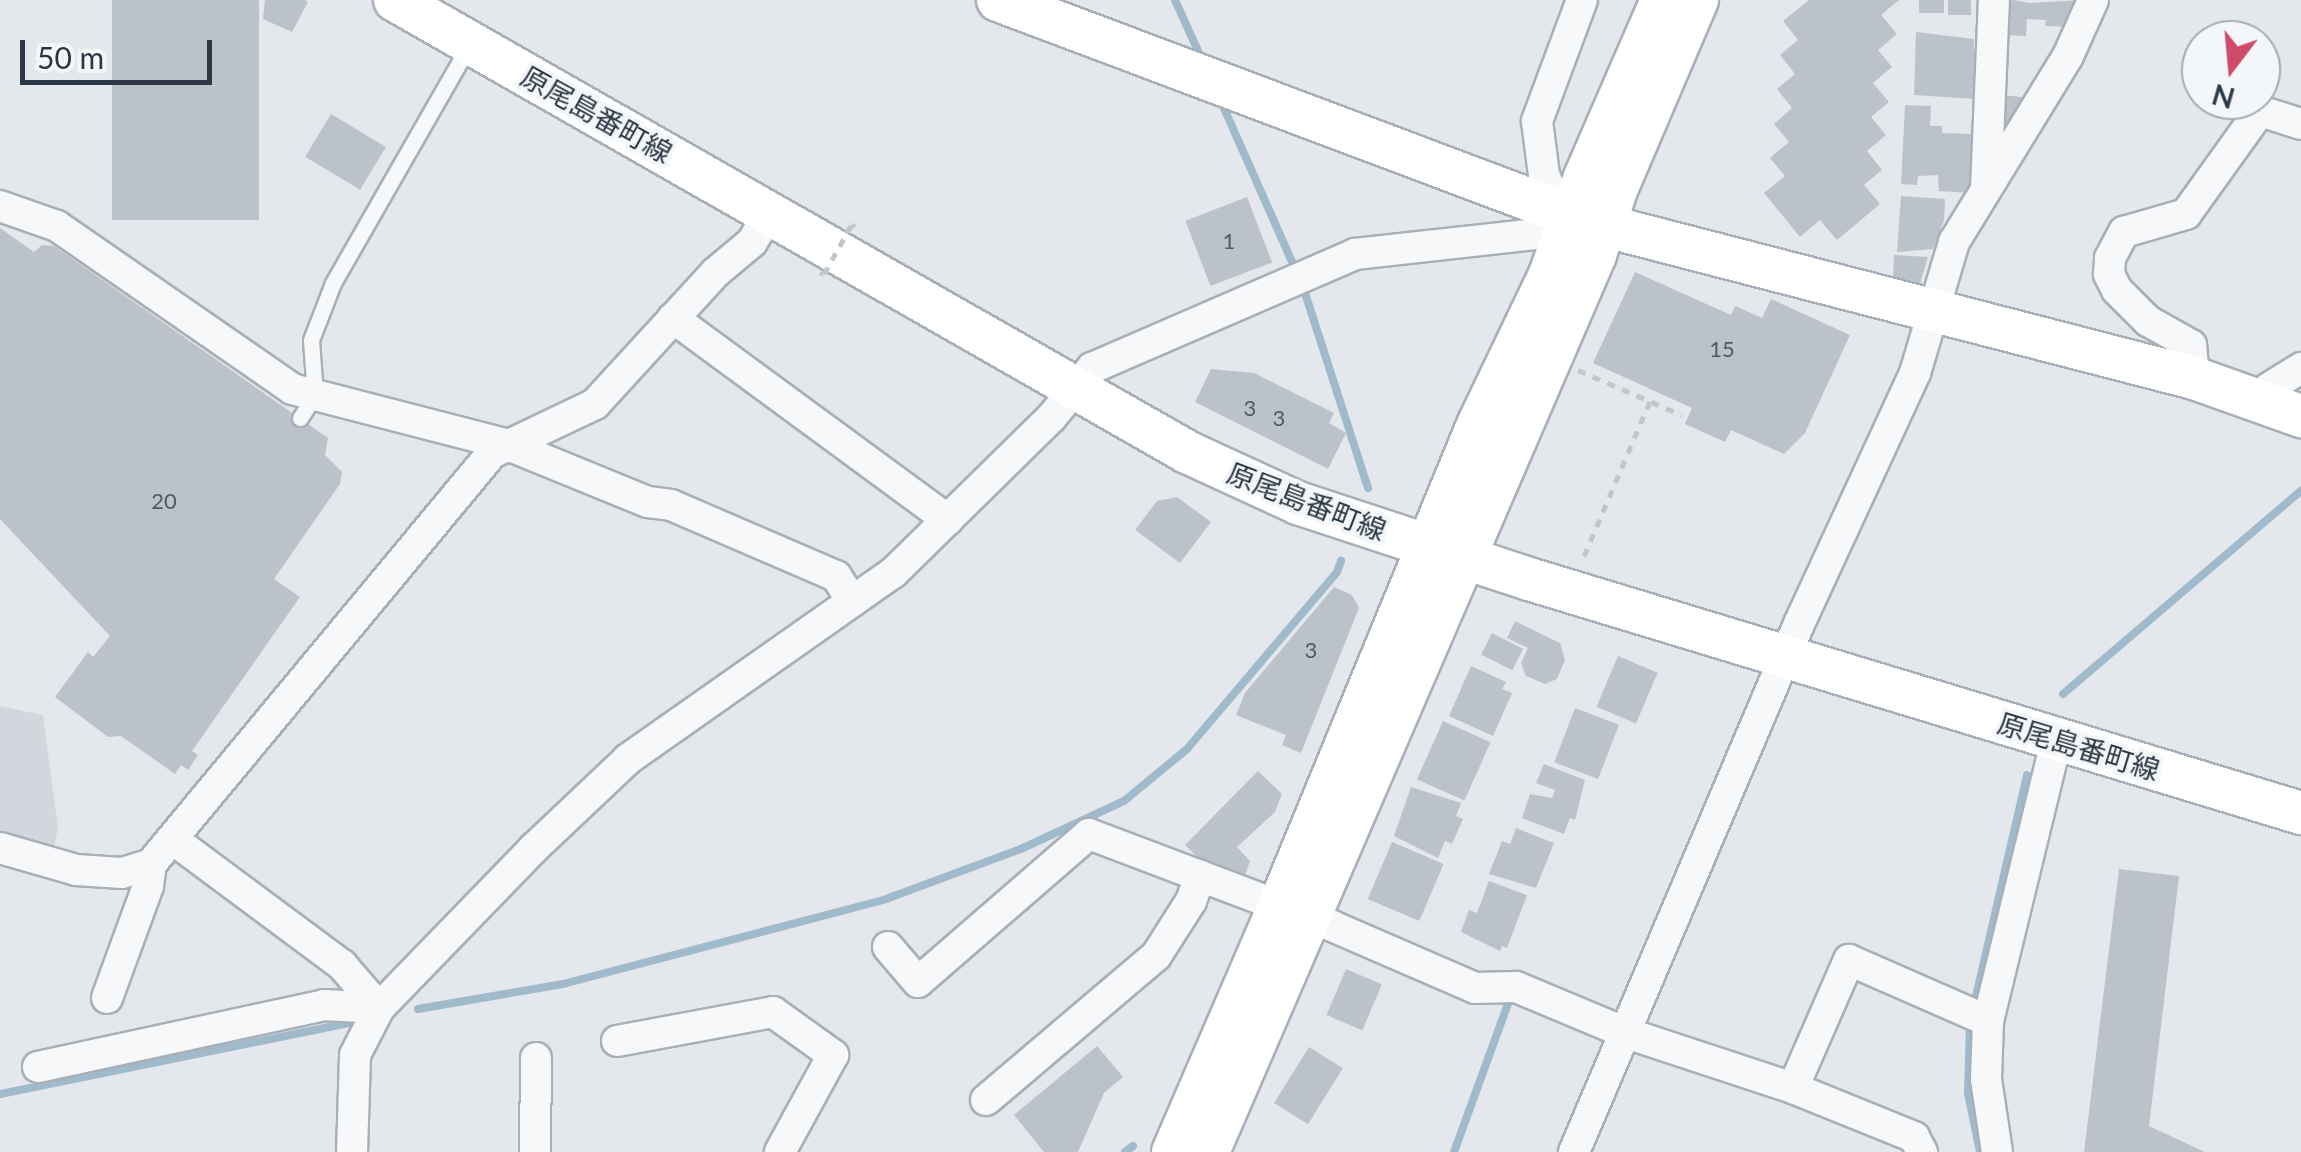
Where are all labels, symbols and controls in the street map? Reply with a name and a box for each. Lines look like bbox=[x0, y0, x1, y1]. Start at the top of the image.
scale bar bbox=[25, 20, 218, 82]
north arrow bbox=[2181, 20, 2281, 120]
text: 50 m bbox=[37, 39, 104, 75]
street label: 原尾島番町線 bbox=[515, 59, 679, 169]
text: N bbox=[2208, 78, 2238, 116]
house number: 1 bbox=[1223, 228, 1235, 254]
house number: 15 bbox=[1709, 336, 1735, 362]
house number: 3 bbox=[1244, 395, 1256, 421]
house number: 3 bbox=[1273, 405, 1285, 431]
street label: 原尾島番町線 bbox=[1223, 455, 1391, 547]
house number: 20 bbox=[151, 488, 177, 514]
house number: 3 bbox=[1305, 637, 1317, 663]
street label: 原尾島番町線 bbox=[1994, 705, 2164, 787]

